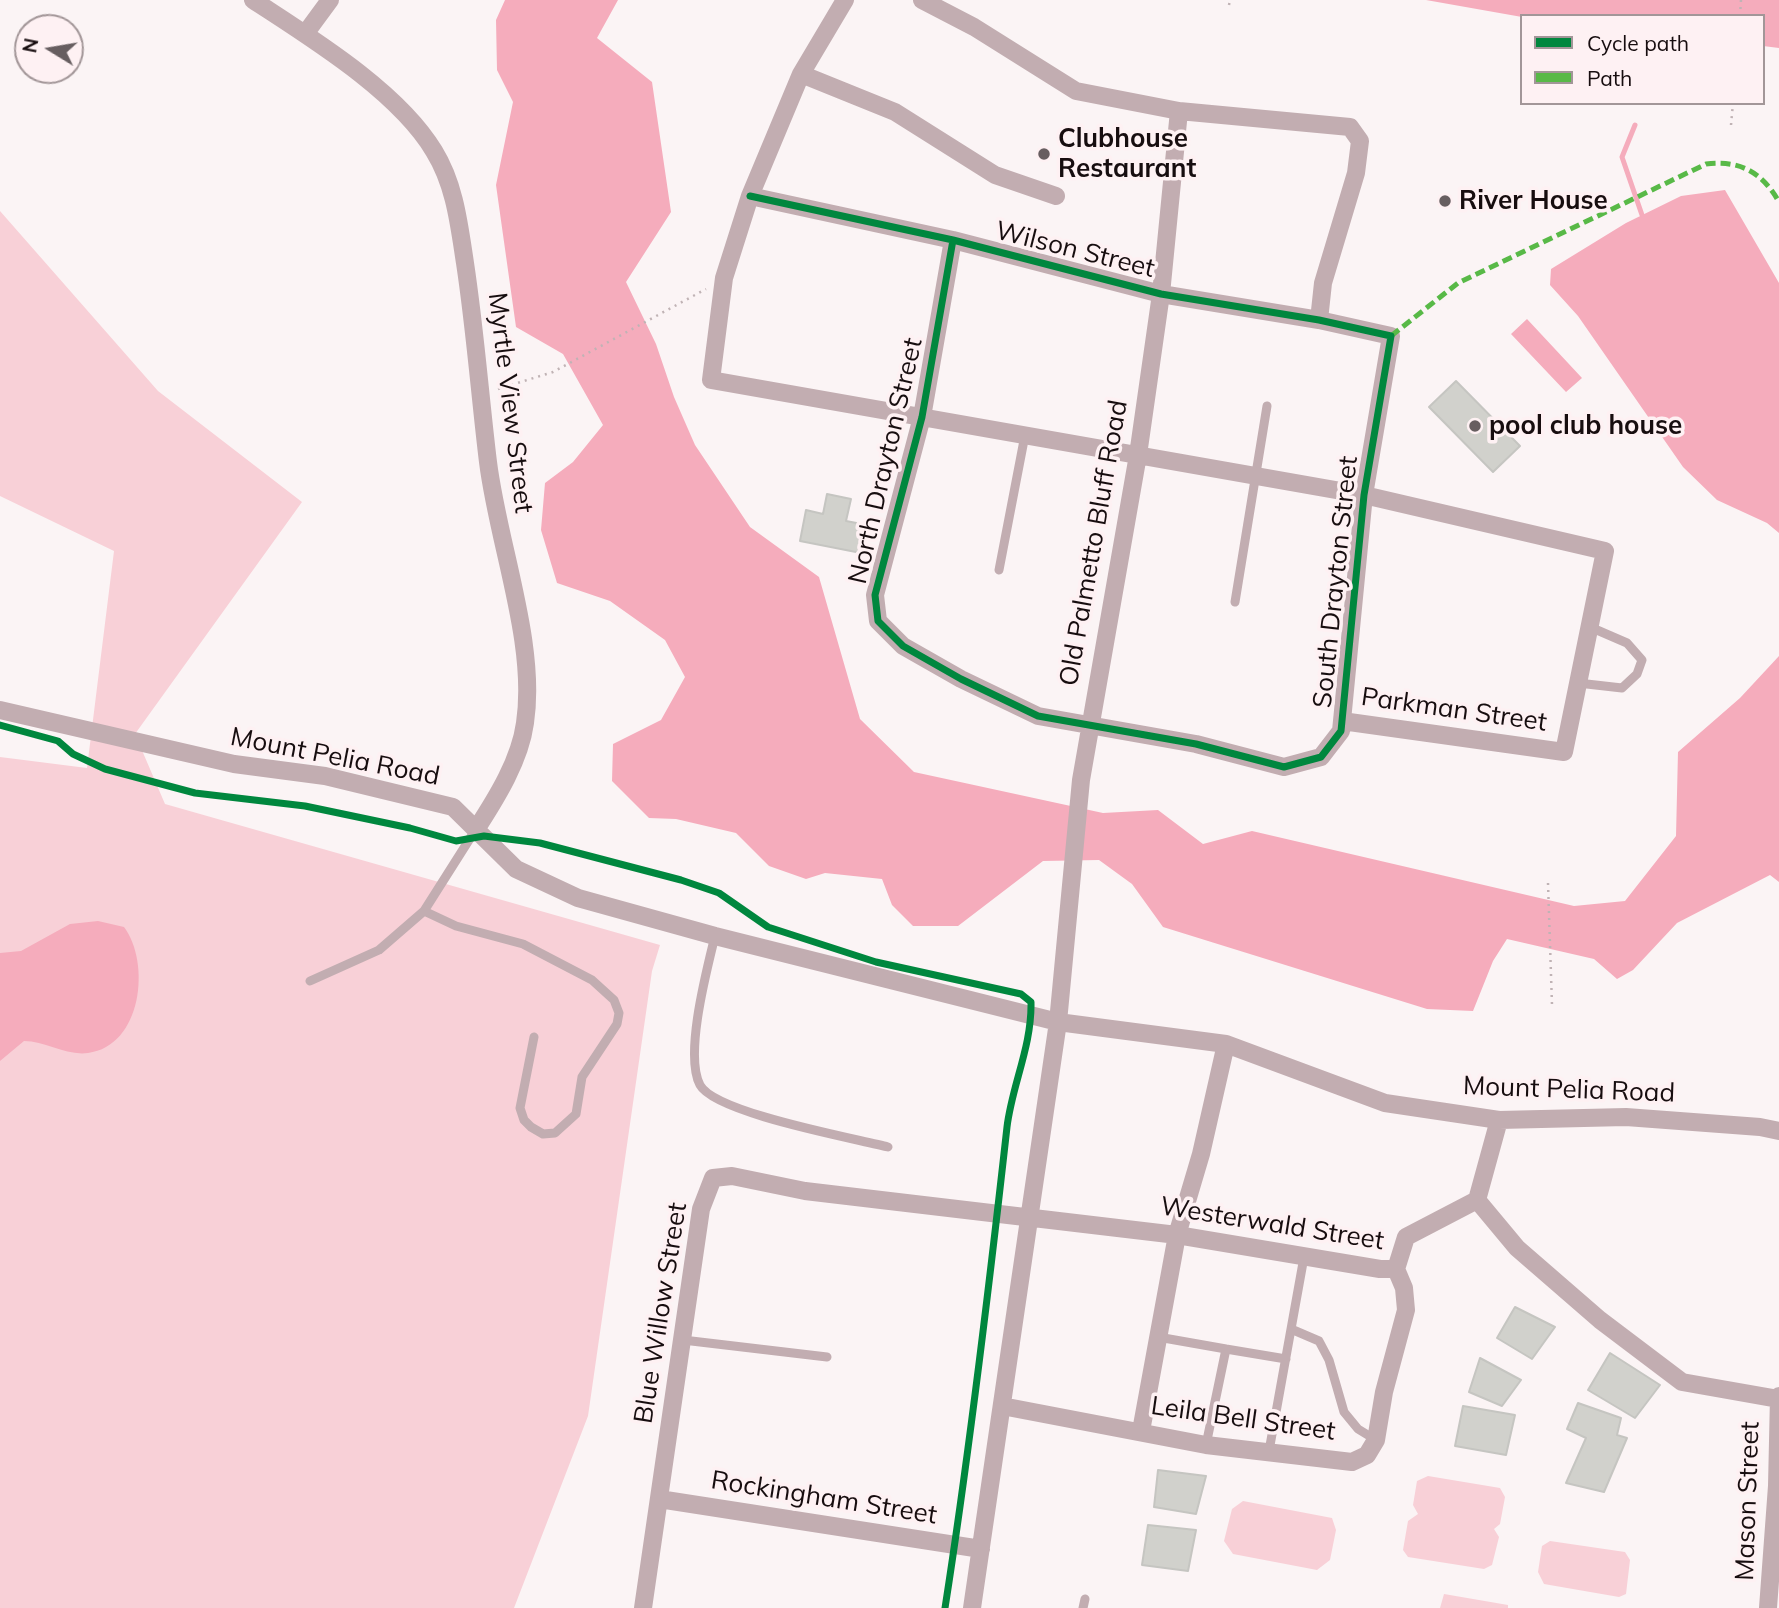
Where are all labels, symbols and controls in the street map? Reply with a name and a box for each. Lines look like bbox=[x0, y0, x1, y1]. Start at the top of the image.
north arrow bbox=[14, 14, 84, 84]
legend bbox=[1520, 14, 1765, 105]
text: Cycle path bbox=[1587, 30, 1689, 56]
text: N bbox=[17, 36, 43, 55]
text: Path bbox=[1587, 65, 1632, 91]
place label: Clubhouse Restaurant bbox=[1058, 123, 1196, 184]
marker: Clubhouse Restaurant bbox=[1036, 146, 1052, 162]
place label: River House bbox=[1459, 185, 1608, 217]
marker: River House bbox=[1437, 193, 1453, 209]
street label: Wilson Street bbox=[992, 215, 1158, 285]
street label: Myrtle View Street bbox=[481, 291, 539, 515]
street label: North Drayton Street bbox=[843, 335, 929, 587]
street label: Old Palmetto Bluff Road bbox=[1053, 398, 1135, 688]
place label: pool club house bbox=[1489, 410, 1682, 442]
marker: pool club house bbox=[1467, 418, 1483, 434]
street label: South Drayton Street bbox=[1307, 454, 1365, 710]
street label: Parkman Street bbox=[1359, 682, 1549, 738]
street label: Mount Pelia Road bbox=[228, 721, 442, 793]
street label: Mount Pelia Road bbox=[1462, 1071, 1676, 1109]
street label: Westerwald Street bbox=[1158, 1191, 1386, 1257]
street label: Blue Willow Street bbox=[628, 1200, 694, 1426]
street label: Leila Bell Street bbox=[1149, 1391, 1337, 1447]
street label: Mason Street bbox=[1730, 1421, 1766, 1581]
street label: Rockingham Street bbox=[709, 1465, 939, 1531]

